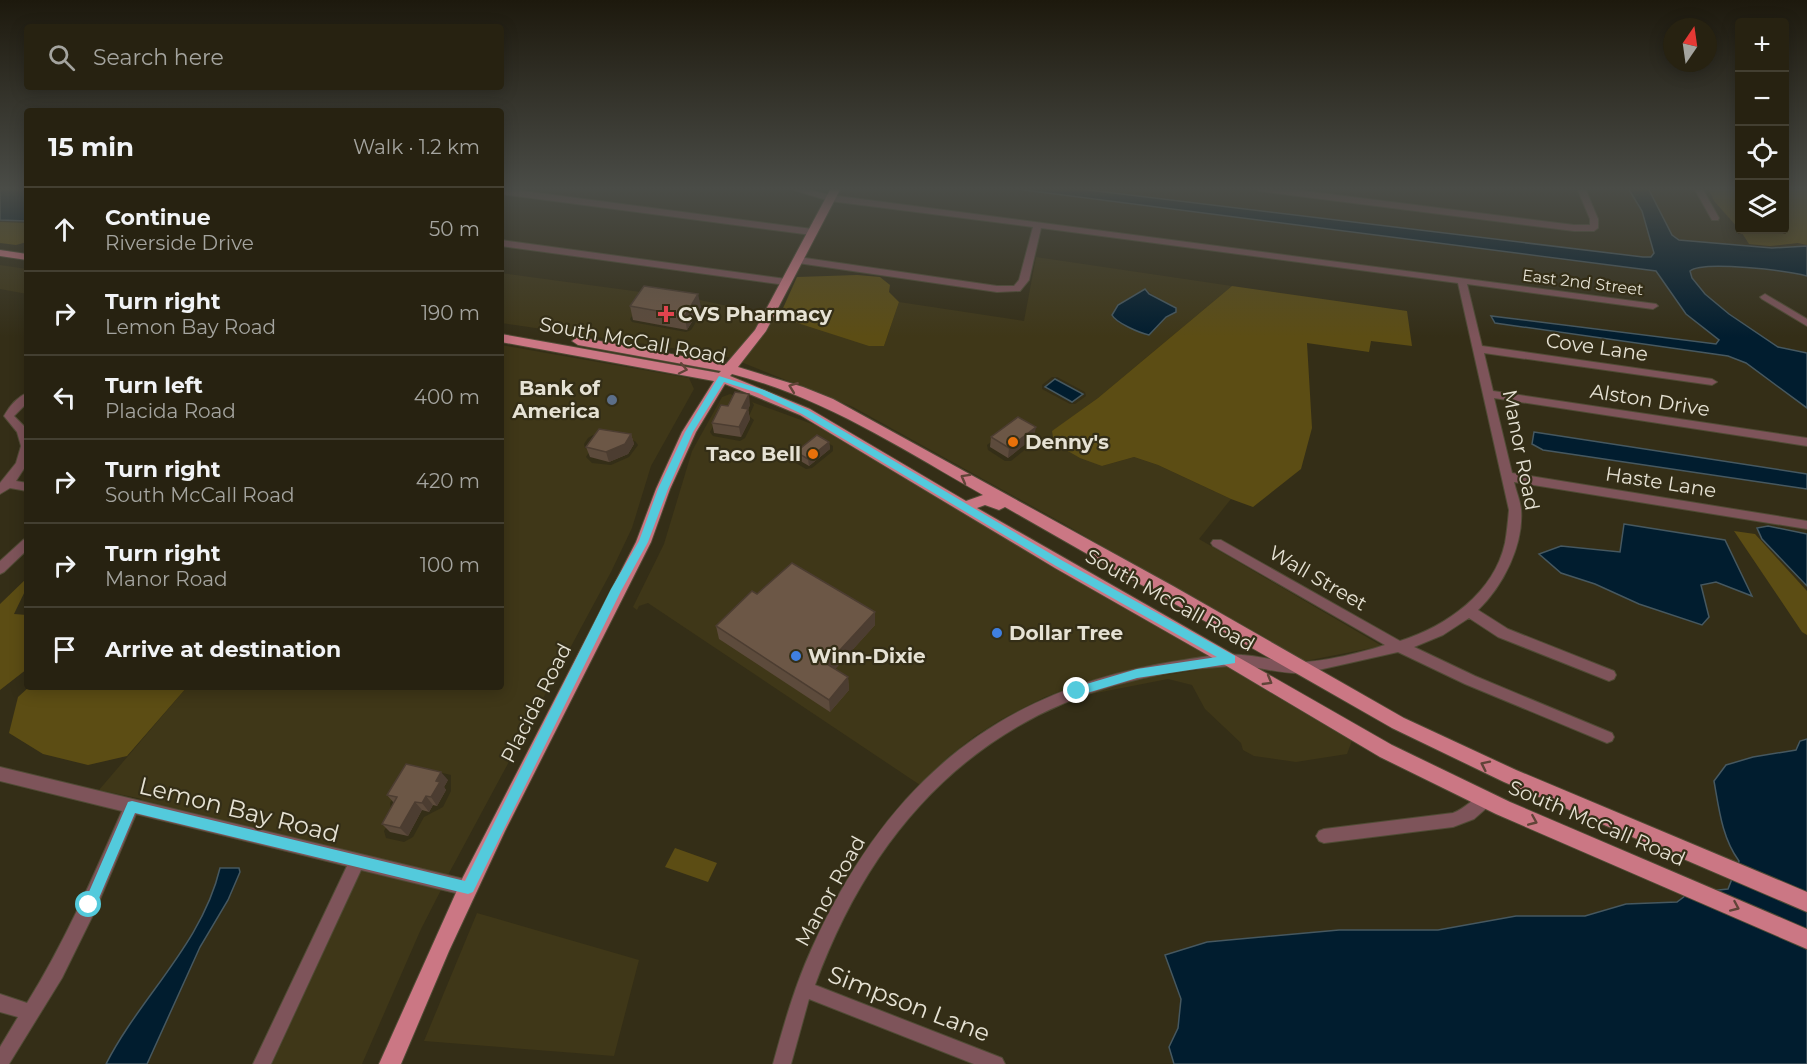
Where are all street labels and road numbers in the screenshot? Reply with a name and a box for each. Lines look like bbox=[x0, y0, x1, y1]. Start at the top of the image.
street label: East 2nd Street bbox=[1521, 266, 1645, 299]
street label: South McCall Road bbox=[538, 312, 728, 368]
street label: Cove Lane bbox=[1544, 328, 1650, 366]
street label: Alston Drive bbox=[1588, 379, 1712, 421]
street label: Manor Road bbox=[1498, 388, 1544, 512]
street label: Haste Lane bbox=[1604, 461, 1718, 503]
street label: Wall Street bbox=[1265, 540, 1371, 616]
street label: South McCall Road bbox=[1081, 544, 1259, 656]
street label: Placida Road bbox=[496, 639, 576, 767]
street label: Lemon Bay Road bbox=[136, 771, 342, 848]
street label: South McCall Road bbox=[1505, 775, 1689, 871]
street label: Manor Road bbox=[790, 832, 870, 950]
street label: Simpson Lane bbox=[824, 959, 994, 1048]

